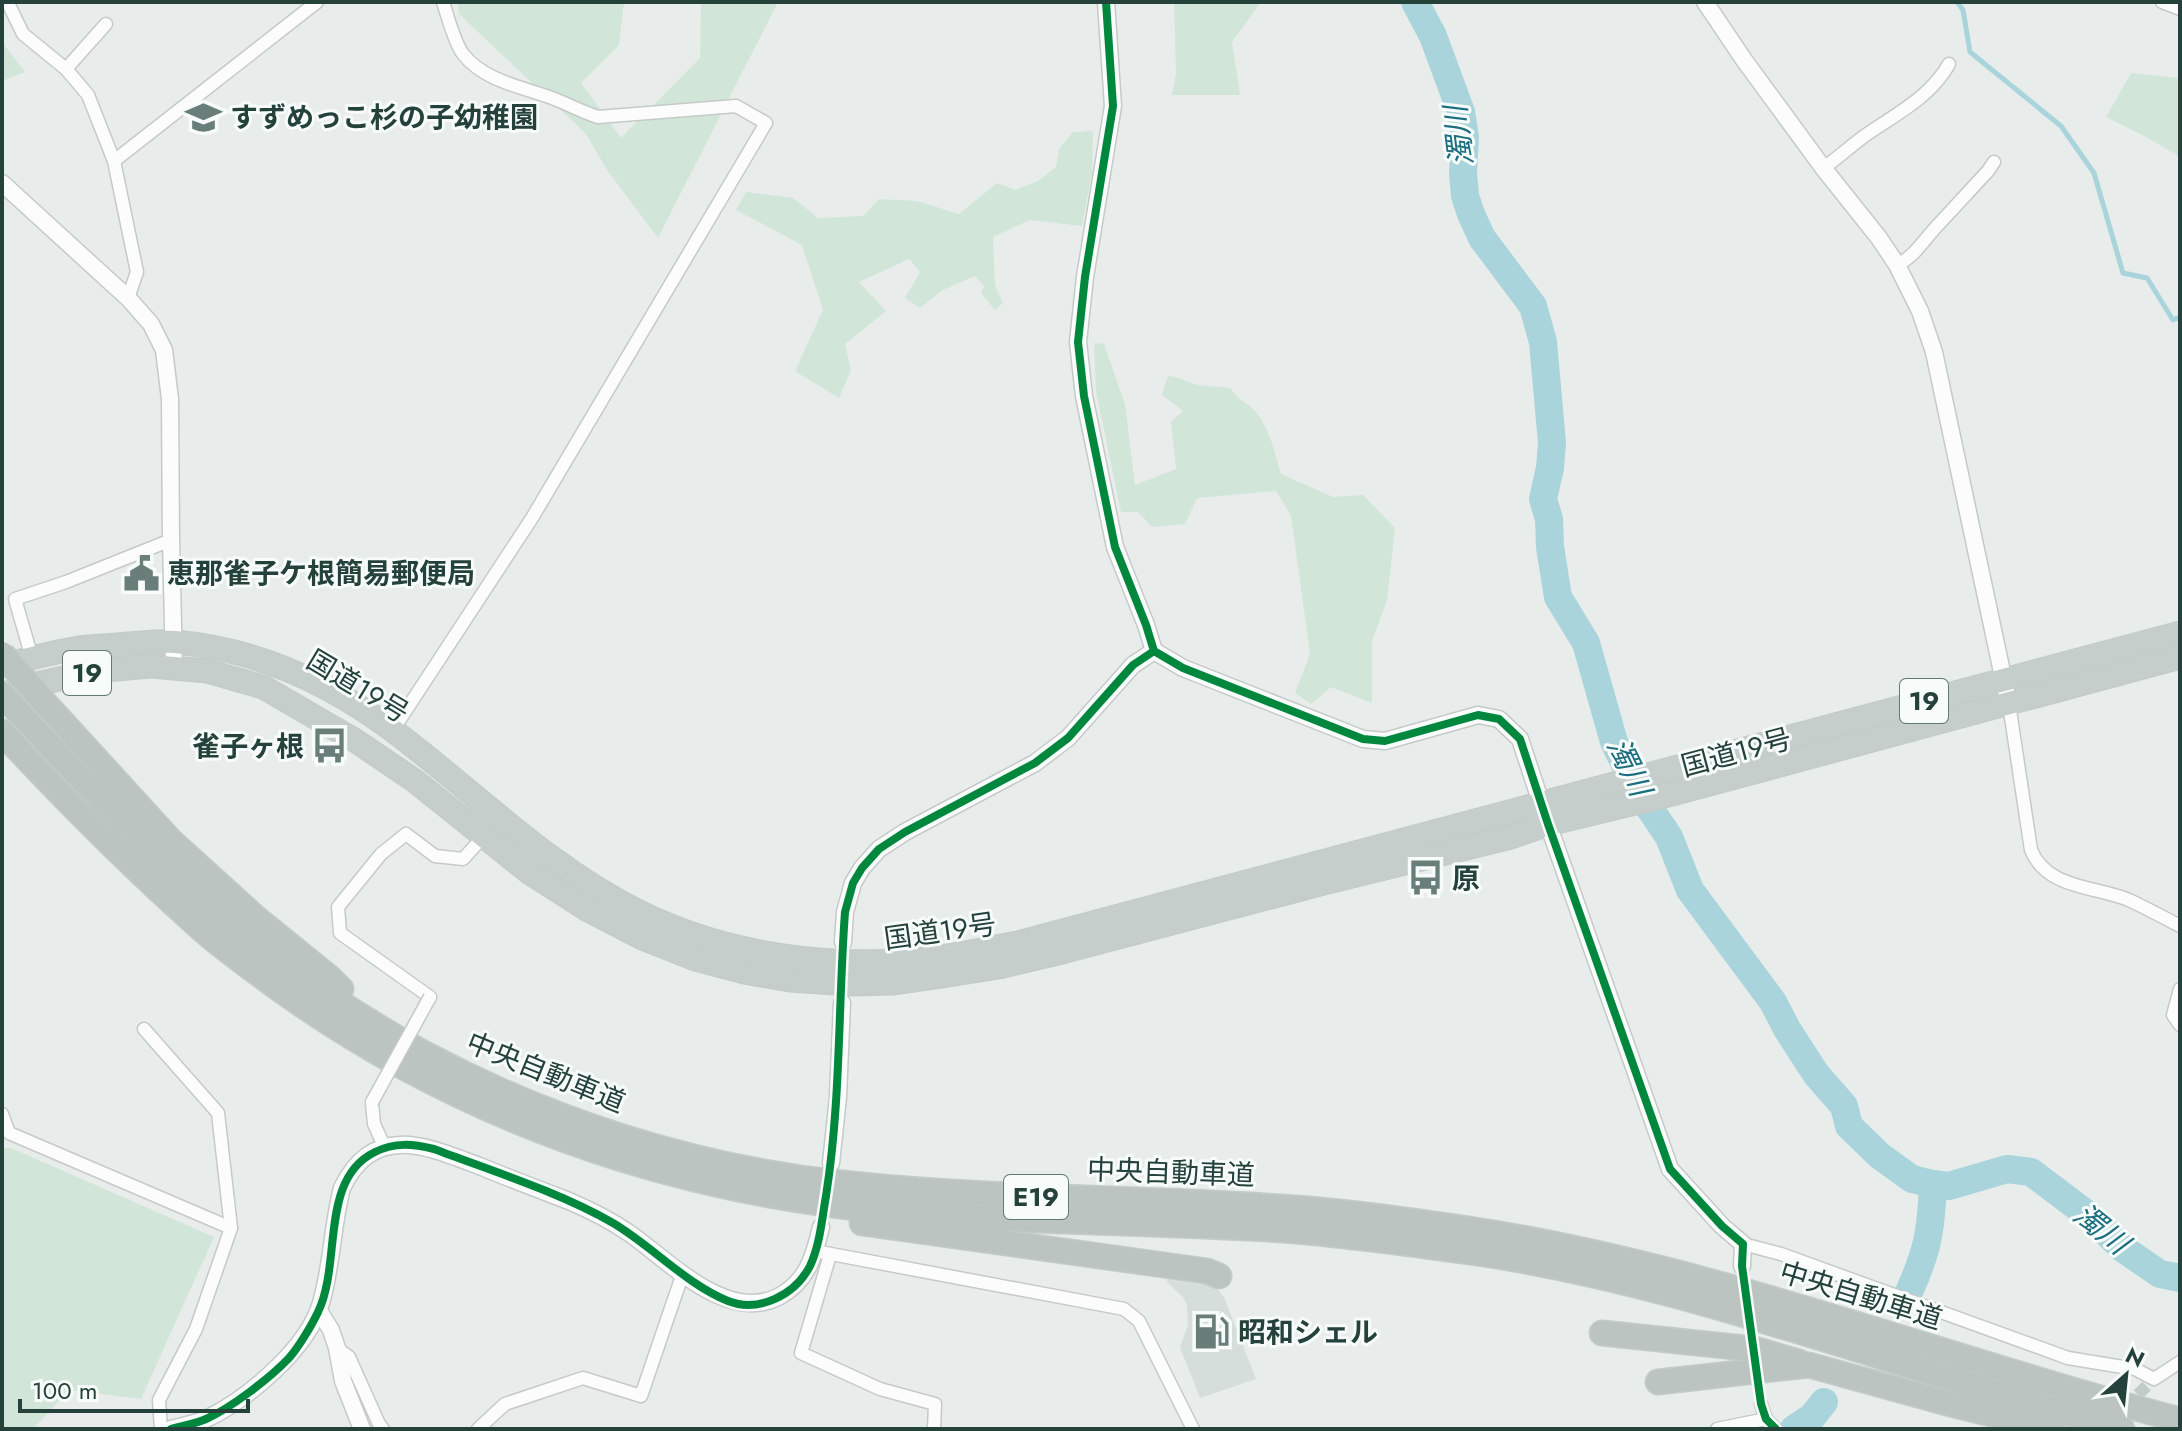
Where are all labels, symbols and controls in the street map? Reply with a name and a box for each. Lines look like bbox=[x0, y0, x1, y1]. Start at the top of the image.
place label: すずめっこ杉の子幼稚園 bbox=[230, 97, 538, 138]
school or university icon: すずめっこ杉の子幼稚園 bbox=[185, 98, 223, 136]
water label: 濁川 bbox=[1433, 101, 1483, 168]
place label: 恵那雀子ケ根簡易郵便局 bbox=[167, 553, 475, 594]
public building icon: 恵那雀子ケ根簡易郵便局 bbox=[122, 554, 160, 592]
street label: 国道19号 bbox=[299, 640, 417, 733]
road number: 19 bbox=[63, 651, 111, 695]
road number: 19 bbox=[1900, 679, 1948, 723]
street label: 国道19号 bbox=[1676, 718, 1796, 787]
place label: 雀子ヶ根 bbox=[192, 726, 304, 767]
bus stop icon: 雀子ヶ根 bbox=[311, 727, 349, 765]
water label: 濁川 bbox=[1597, 730, 1663, 806]
place label: 原 bbox=[1452, 858, 1480, 899]
bus stop icon: 原 bbox=[1407, 859, 1445, 897]
street label: 国道19号 bbox=[881, 903, 999, 960]
street label: 中央自動車道 bbox=[460, 1022, 631, 1123]
street label: 中央自動車道 bbox=[1086, 1149, 1256, 1196]
road number: E19 bbox=[1004, 1175, 1068, 1219]
water label: 濁川 bbox=[2064, 1193, 2140, 1266]
street label: 中央自動車道 bbox=[1775, 1251, 1947, 1340]
place label: 昭和シェル bbox=[1238, 1312, 1378, 1353]
fuel station icon: 昭和シェル bbox=[1193, 1313, 1231, 1351]
north arrow bbox=[2086, 1335, 2166, 1415]
text: N bbox=[2120, 1339, 2150, 1375]
scale bar bbox=[20, 1363, 248, 1413]
text: 100 m bbox=[32, 1373, 98, 1408]

